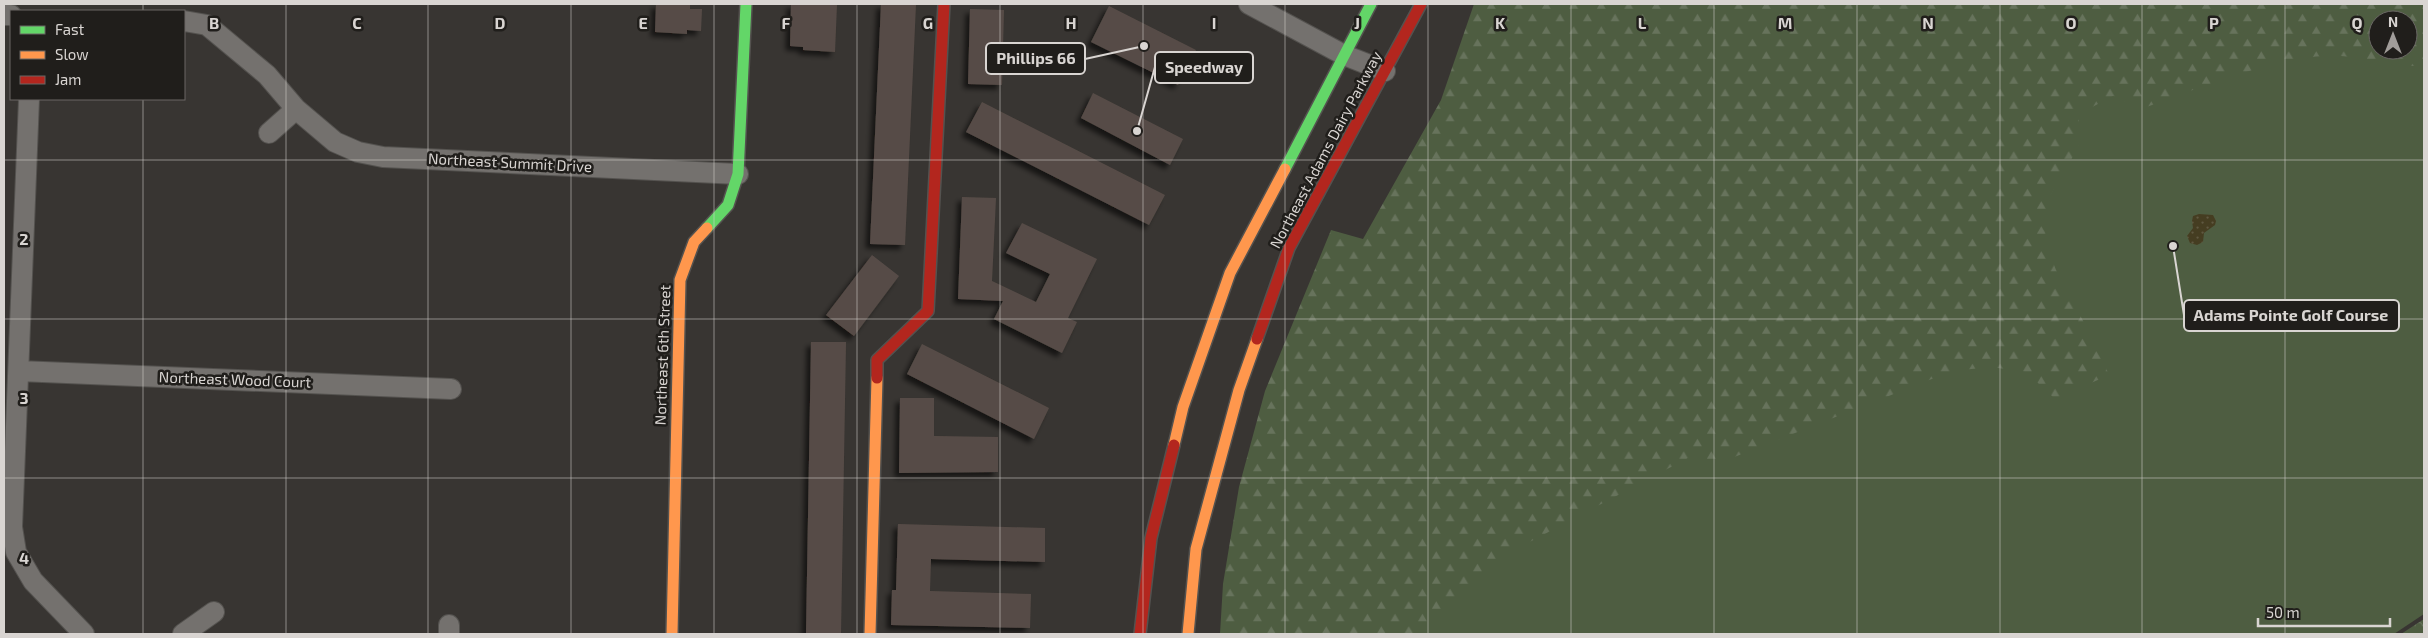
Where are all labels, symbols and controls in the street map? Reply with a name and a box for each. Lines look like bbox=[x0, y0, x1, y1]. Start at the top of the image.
legend bbox=[10, 10, 185, 100]
north arrow bbox=[2368, 10, 2418, 60]
text: B bbox=[209, 13, 219, 32]
text: C bbox=[352, 13, 362, 32]
text: D bbox=[495, 13, 506, 32]
text: E bbox=[638, 13, 648, 32]
text: F bbox=[782, 13, 791, 32]
text: G bbox=[923, 13, 933, 32]
text: H bbox=[1065, 13, 1077, 32]
text: I bbox=[1212, 13, 1216, 32]
text: J bbox=[1354, 13, 1360, 32]
text: K bbox=[1495, 13, 1506, 32]
text: L bbox=[1638, 13, 1647, 32]
text: M bbox=[1778, 13, 1792, 32]
text: N bbox=[1922, 13, 1934, 32]
text: O bbox=[2065, 13, 2077, 32]
text: P bbox=[2209, 13, 2219, 32]
text: Q bbox=[2351, 13, 2363, 33]
text: N bbox=[2388, 13, 2398, 30]
text: Fast bbox=[55, 20, 85, 38]
callout: Phillips 66 bbox=[986, 43, 1085, 74]
text: Slow bbox=[55, 45, 89, 63]
text: Phillips 66 bbox=[996, 48, 1076, 67]
street label: Northeast Adams Dairy Parkway bbox=[1265, 48, 1385, 251]
callout: Speedway bbox=[1155, 52, 1253, 83]
text: Speedway bbox=[1165, 57, 1243, 77]
text: Jam bbox=[55, 70, 81, 88]
street label: Northeast Summit Drive bbox=[428, 149, 592, 175]
text: 2 bbox=[19, 229, 29, 248]
street label: Northeast 6th Street bbox=[651, 284, 673, 426]
callout: Adams Pointe Golf Course bbox=[2184, 300, 2399, 331]
text: Adams Pointe Golf Course bbox=[2194, 305, 2388, 324]
street label: Northeast Wood Court bbox=[158, 367, 312, 391]
text: 3 bbox=[19, 388, 29, 407]
text: 4 bbox=[19, 548, 29, 567]
scale bar bbox=[2258, 596, 2390, 628]
text: 50 m bbox=[2266, 603, 2300, 621]

